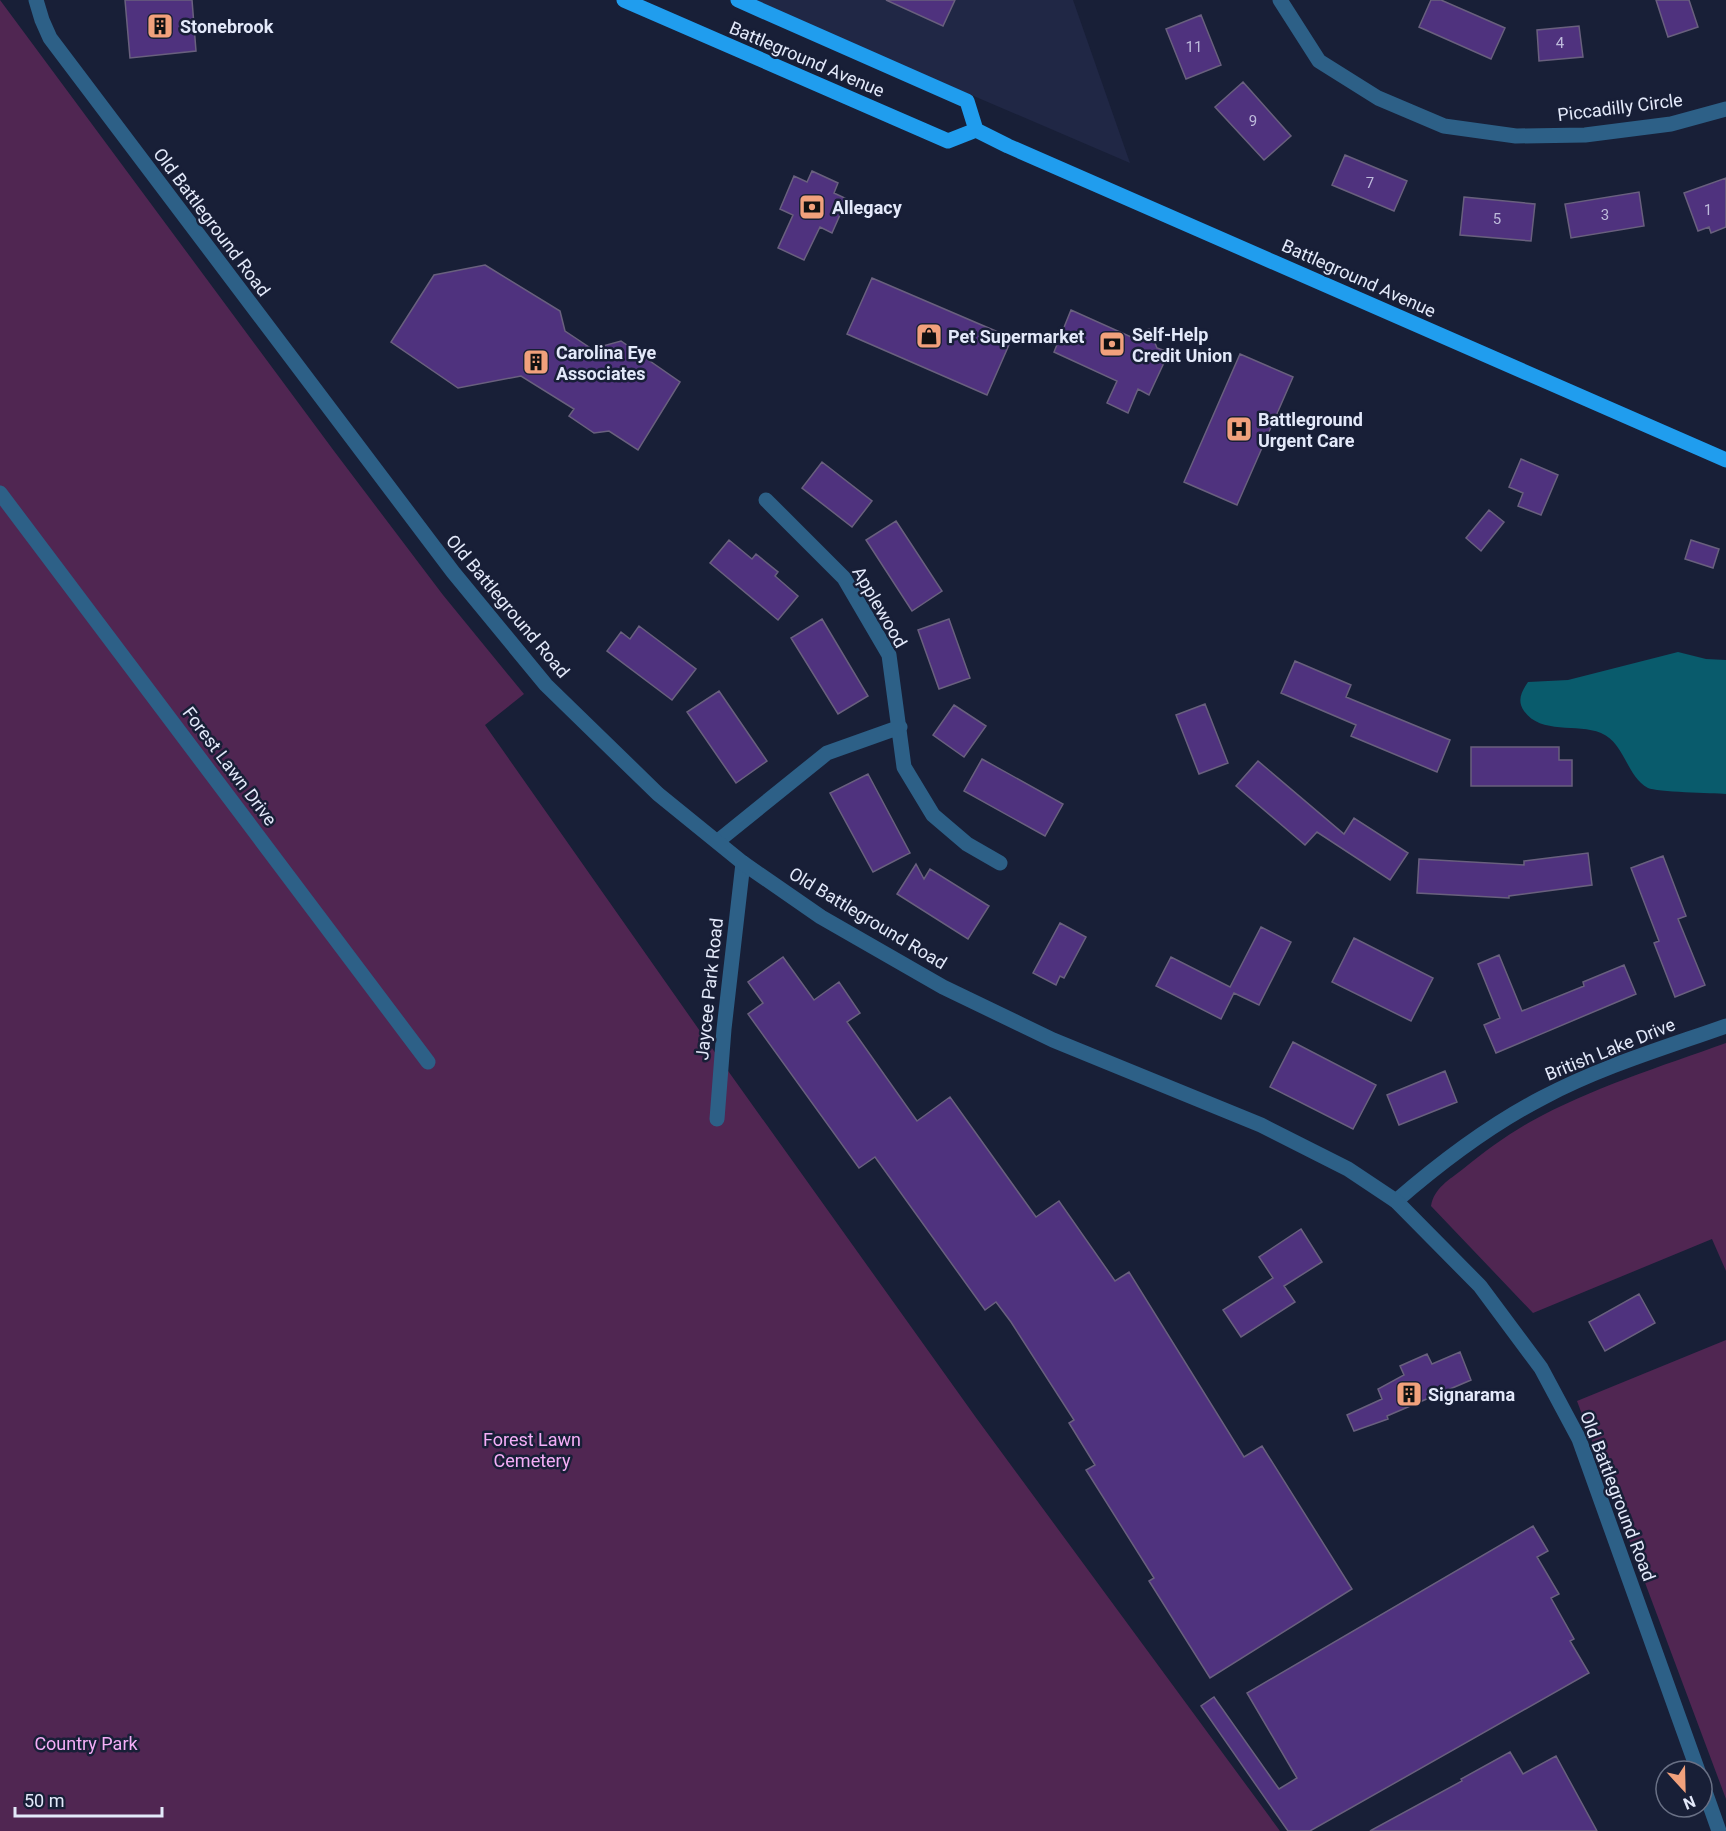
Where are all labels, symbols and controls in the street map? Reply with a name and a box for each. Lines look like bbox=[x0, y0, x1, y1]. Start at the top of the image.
building icon: Stonebrook bbox=[145, 11, 175, 41]
place label: Stonebrook bbox=[180, 16, 274, 37]
street label: Battleground Avenue bbox=[726, 17, 888, 101]
house number: 4 bbox=[1556, 34, 1565, 52]
house number: 11 bbox=[1186, 38, 1202, 56]
street label: Piccadilly Circle bbox=[1556, 89, 1684, 125]
house number: 9 bbox=[1249, 112, 1257, 130]
street label: Old Battleground Road bbox=[149, 144, 275, 300]
house number: 7 bbox=[1366, 174, 1374, 192]
bank icon: Allegacy bbox=[797, 192, 827, 222]
place label: Allegacy bbox=[832, 197, 903, 218]
house number: 1 bbox=[1704, 201, 1712, 219]
house number: 3 bbox=[1601, 206, 1609, 224]
house number: 5 bbox=[1493, 210, 1501, 228]
street label: Battleground Avenue bbox=[1279, 235, 1439, 321]
shop icon: Pet Supermarket bbox=[914, 321, 944, 351]
place label: Self-Help Credit Union bbox=[1132, 324, 1232, 366]
place label: Pet Supermarket bbox=[948, 326, 1084, 347]
bank icon: Self-Help Credit Union bbox=[1097, 329, 1127, 359]
place label: Carolina Eye Associates bbox=[556, 342, 656, 384]
building icon: Carolina Eye Associates bbox=[521, 347, 551, 377]
place label: Battleground Urgent Care bbox=[1258, 409, 1363, 451]
hospital icon: Battleground Urgent Care bbox=[1224, 414, 1254, 444]
street label: Old Battleground Road bbox=[442, 530, 574, 682]
street label: Applewood bbox=[848, 563, 912, 651]
street label: Forest Lawn Drive bbox=[179, 703, 281, 829]
street label: Old Battleground Road bbox=[785, 863, 951, 973]
street label: Jaycee Park Road bbox=[691, 917, 727, 1061]
street label: British Lake Drive bbox=[1542, 1013, 1678, 1085]
building icon: Signarama bbox=[1394, 1379, 1424, 1409]
place label: Signarama bbox=[1428, 1384, 1515, 1405]
street label: Old Battleground Road bbox=[1576, 1408, 1660, 1584]
park label: Forest Lawn Cemetery bbox=[483, 1429, 581, 1471]
park label: Country Park bbox=[34, 1733, 138, 1754]
north arrow bbox=[1654, 1759, 1714, 1819]
scale bar bbox=[15, 1780, 162, 1818]
text: 50 m bbox=[24, 1790, 64, 1811]
text: N bbox=[1681, 1792, 1698, 1813]

